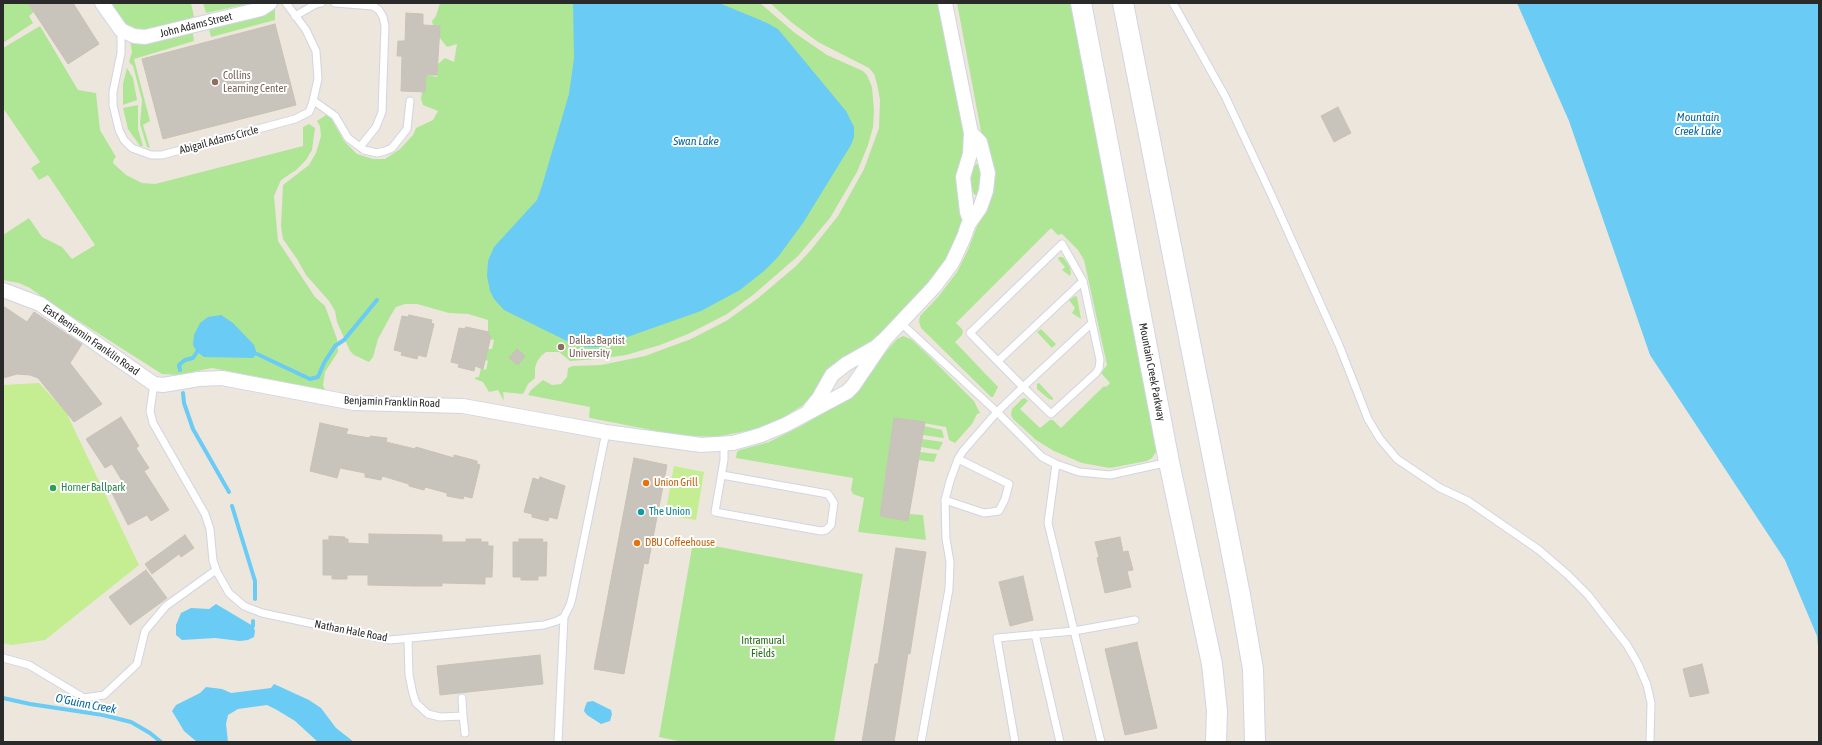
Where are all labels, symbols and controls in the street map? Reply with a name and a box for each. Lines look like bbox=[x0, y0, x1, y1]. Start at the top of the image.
street label: John Adams Street bbox=[158, 10, 234, 40]
place label: Collins Learning Center bbox=[223, 69, 287, 95]
marker: Collins Learning Center bbox=[210, 77, 220, 87]
water label: Mountain Creek Lake bbox=[1675, 110, 1721, 138]
street label: Abigail Adams Circle bbox=[178, 123, 260, 157]
water label: Swan Lake bbox=[673, 134, 719, 148]
street label: East Benjamin Franklin Road bbox=[40, 302, 142, 378]
street label: Mountain Creek Parkway bbox=[1136, 322, 1168, 422]
place label: Dallas Baptist University bbox=[569, 334, 625, 360]
marker: Dallas Baptist University bbox=[556, 342, 566, 352]
street label: Benjamin Franklin Road bbox=[344, 394, 440, 410]
place label: Union Grill bbox=[654, 476, 698, 490]
marker: Union Grill bbox=[641, 478, 651, 488]
place label: Horner Ballpark bbox=[61, 481, 125, 495]
marker: Horner Ballpark bbox=[48, 483, 58, 493]
place label: The Union bbox=[649, 505, 690, 519]
marker: The Union bbox=[636, 507, 646, 517]
place label: DBU Coffeehouse bbox=[645, 536, 715, 550]
marker: DBU Coffeehouse bbox=[632, 538, 642, 548]
street label: Nathan Hale Road bbox=[313, 617, 389, 645]
park label: Intramural Fields bbox=[741, 634, 785, 660]
water label: O'Guinn Creek bbox=[54, 691, 118, 717]

